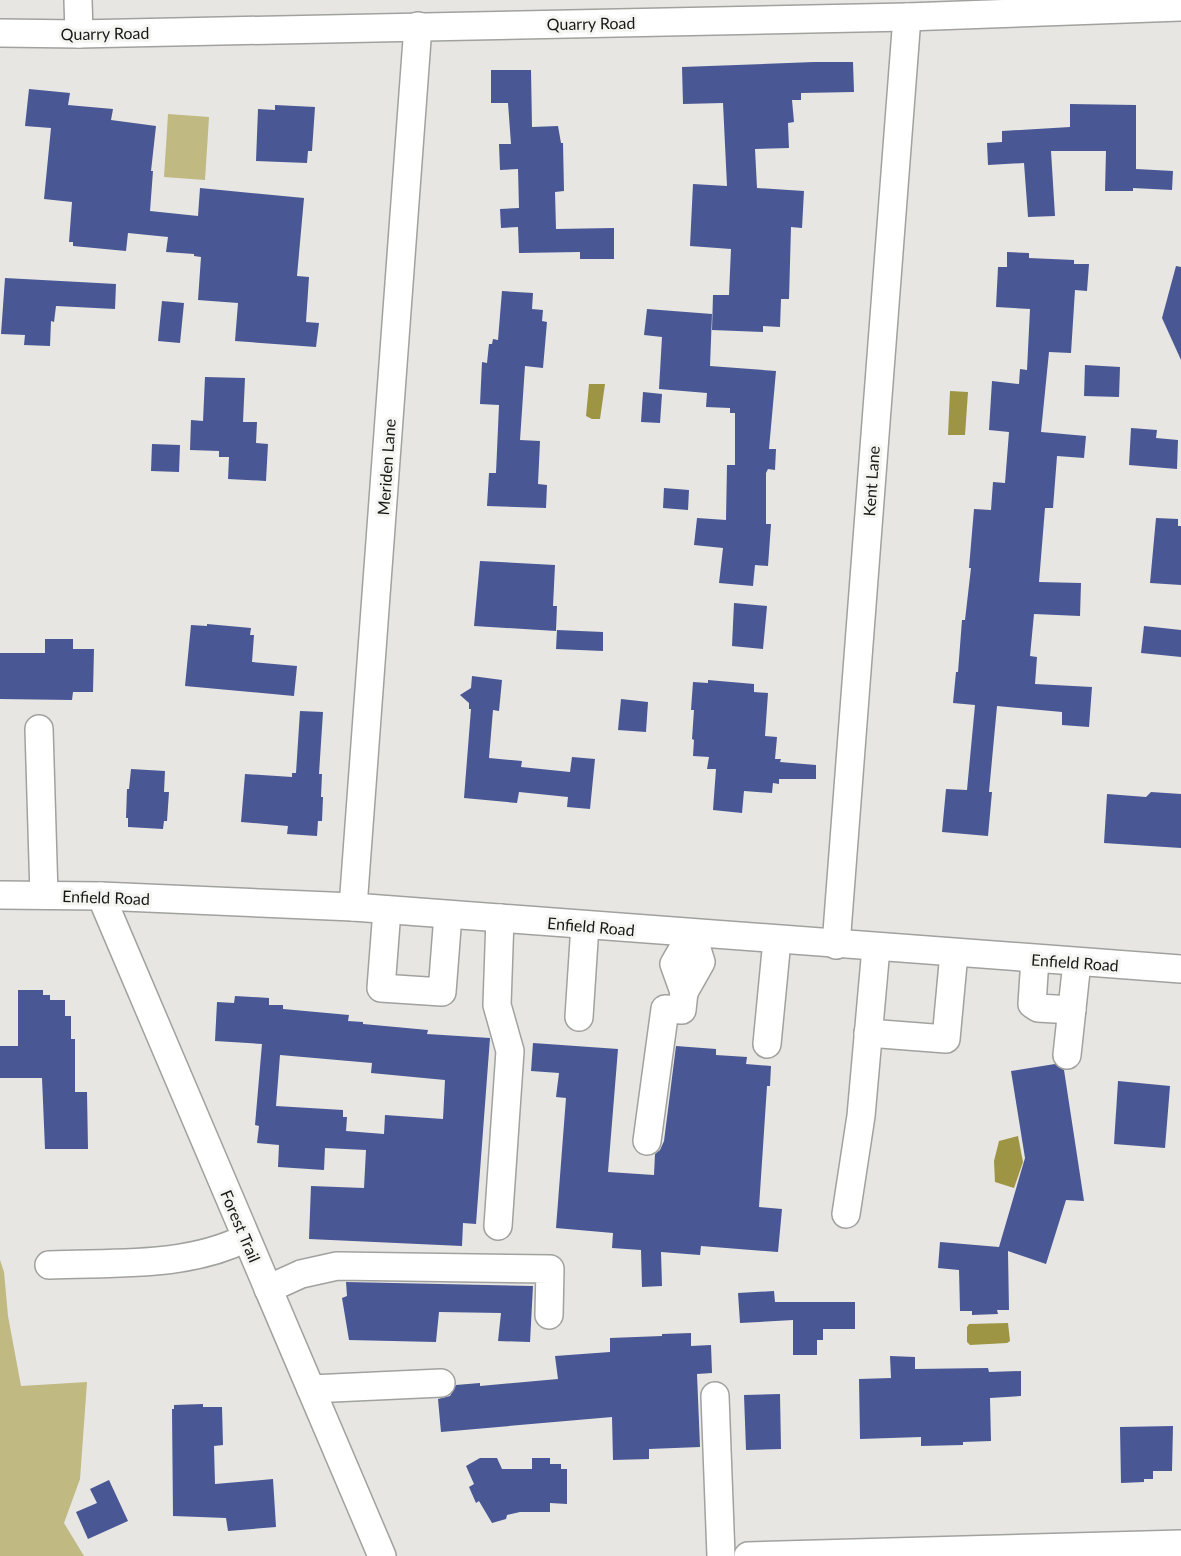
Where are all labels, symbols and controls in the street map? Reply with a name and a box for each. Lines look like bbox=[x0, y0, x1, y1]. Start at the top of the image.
street label: Quarry Road bbox=[547, 13, 635, 33]
street label: Quarry Road bbox=[61, 23, 149, 43]
street label: Meriden Lane bbox=[373, 418, 399, 516]
street label: Kent Lane bbox=[859, 445, 883, 517]
street label: Enfield Road bbox=[62, 886, 150, 908]
street label: Enfield Road bbox=[546, 913, 636, 939]
street label: Enfield Road bbox=[1031, 949, 1119, 975]
street label: Forest Trail bbox=[217, 1187, 265, 1265]

